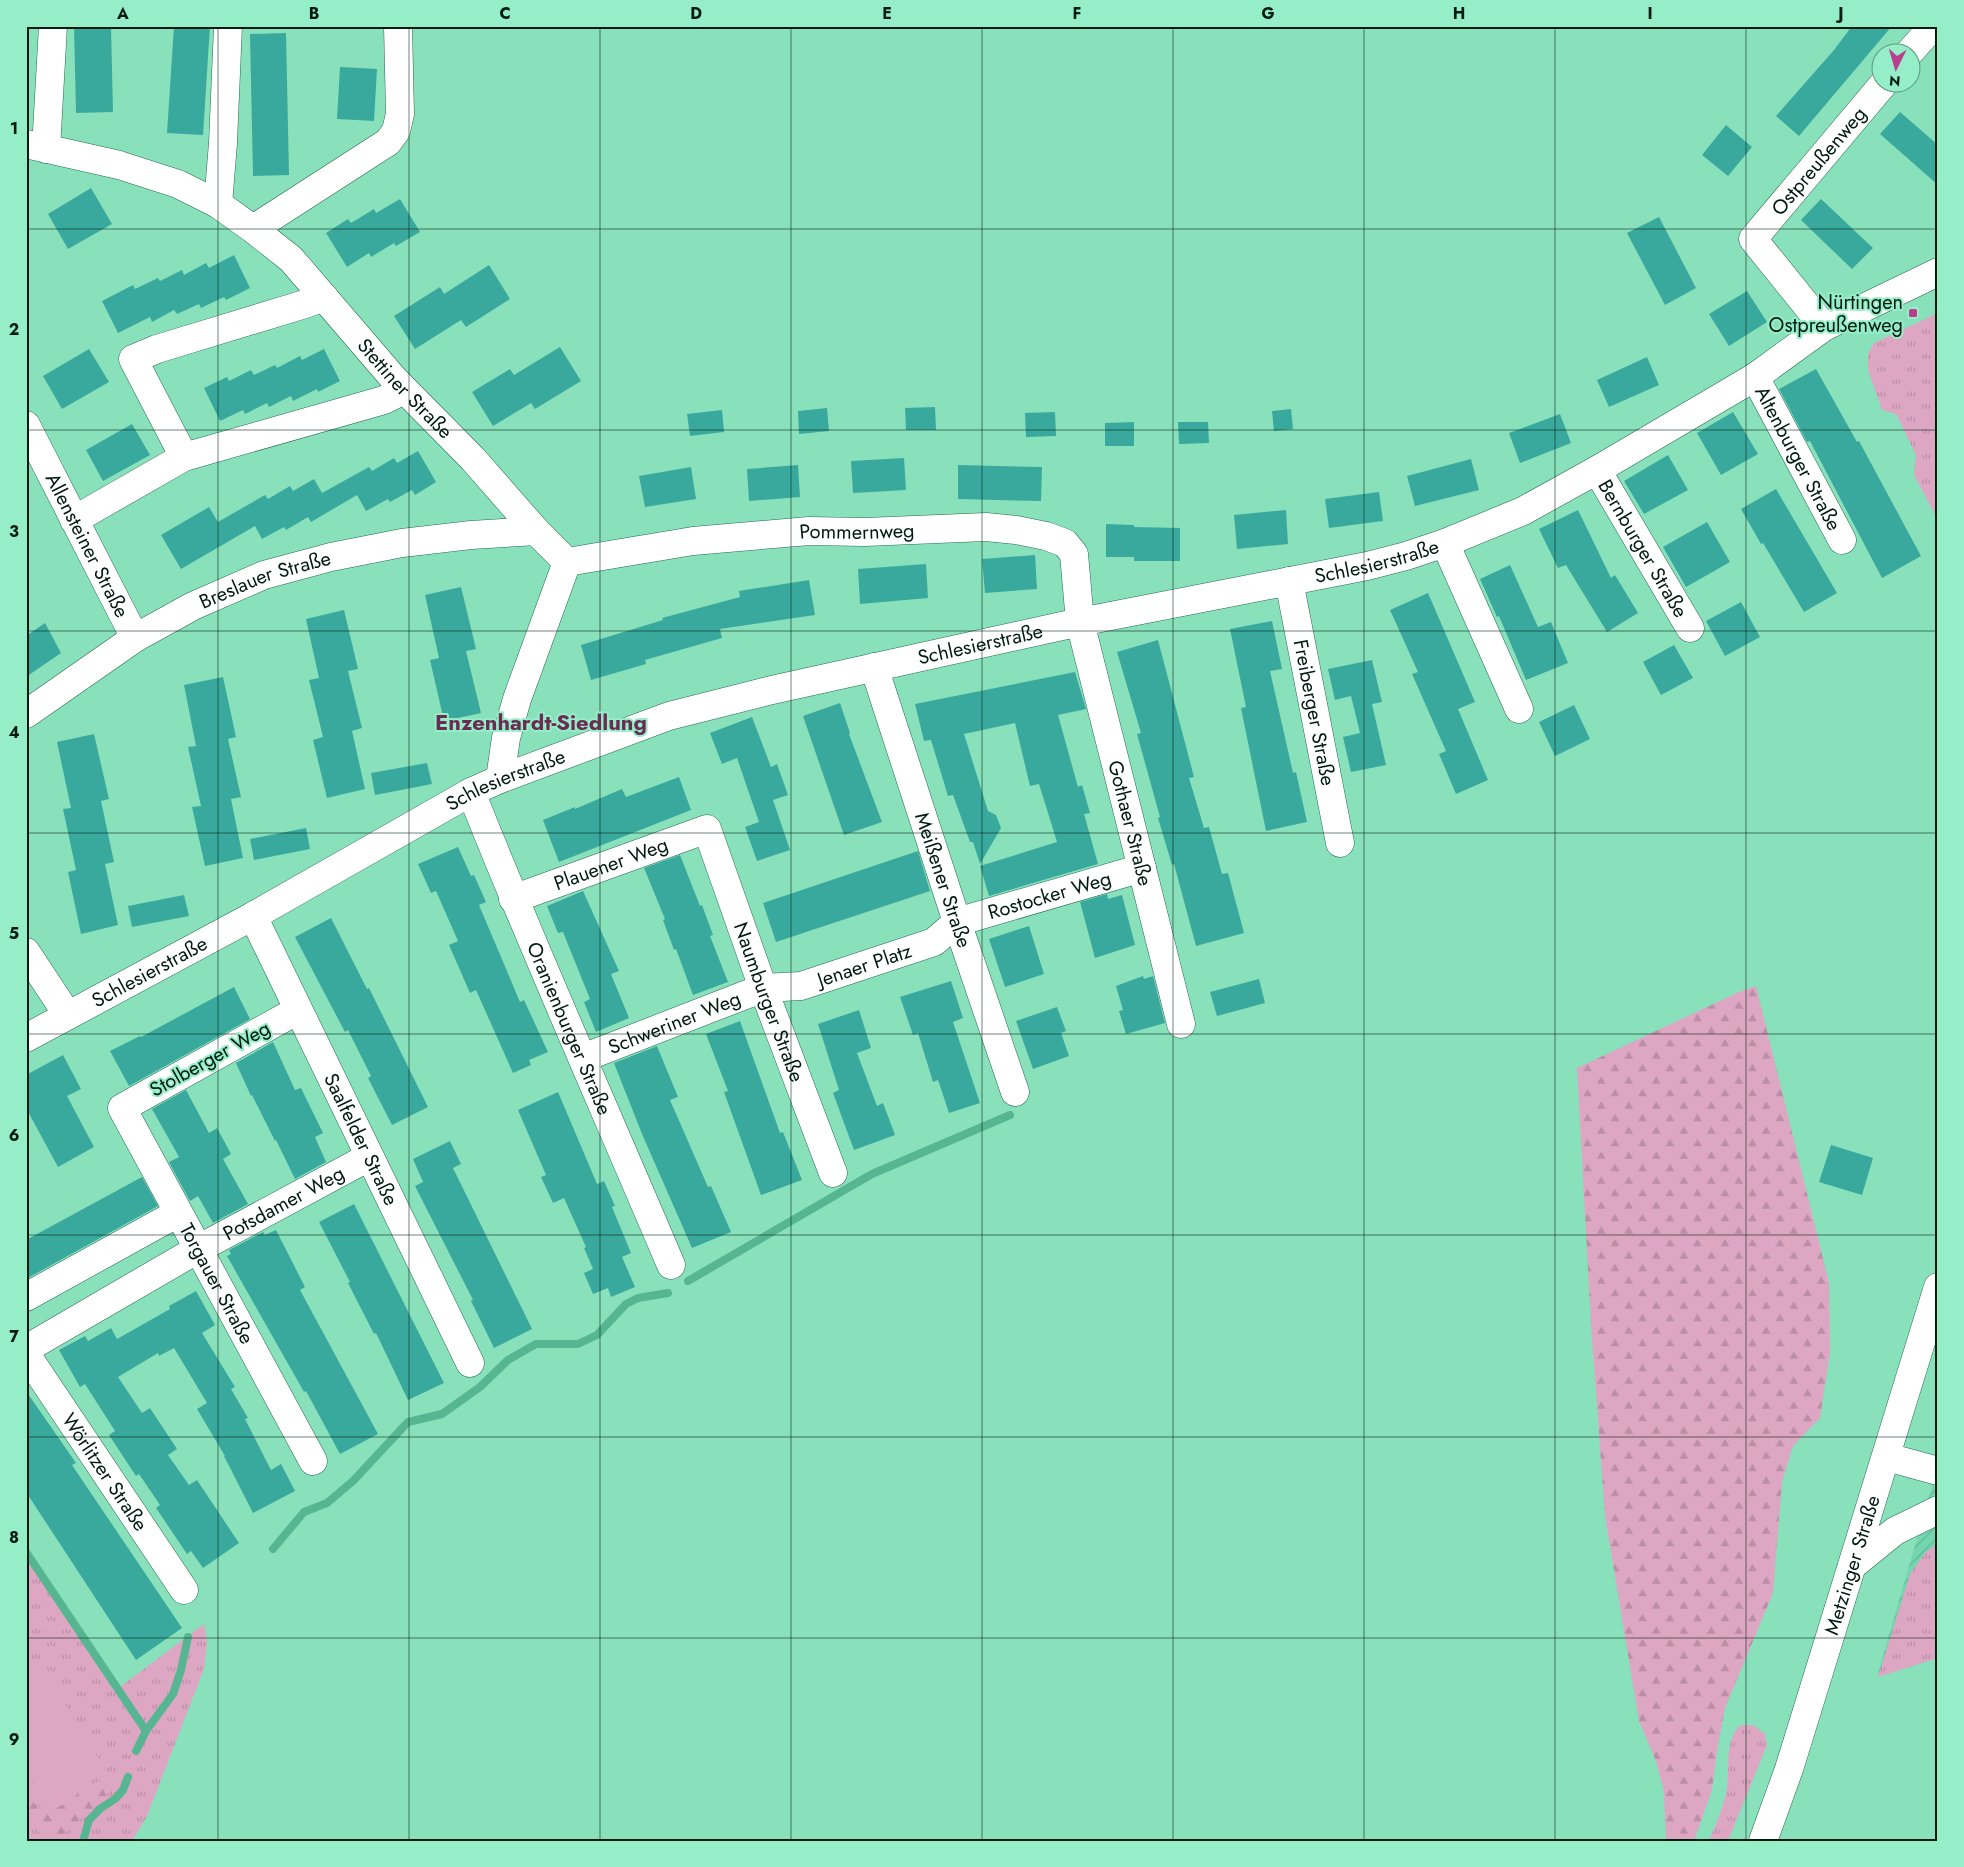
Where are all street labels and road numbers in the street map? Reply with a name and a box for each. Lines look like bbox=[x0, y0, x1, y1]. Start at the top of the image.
street label: Ostpreußenweg bbox=[1764, 100, 1873, 222]
street label: Stettiner Straße bbox=[351, 332, 460, 445]
street label: Altenburger Straße bbox=[1748, 381, 1849, 536]
street label: Allensteiner Straße bbox=[38, 468, 137, 623]
street label: Bernburger Straße bbox=[1591, 474, 1695, 623]
street label: Pommernweg bbox=[798, 515, 915, 547]
street label: Schlesierstraße bbox=[1312, 532, 1443, 590]
street label: Breslauer Straße bbox=[194, 543, 334, 616]
street label: Schlesierstraße bbox=[915, 616, 1045, 672]
street label: Freiberger Straße bbox=[1286, 637, 1343, 788]
street label: Schlesierstraße bbox=[440, 742, 569, 818]
street label: Gothaer Straße bbox=[1101, 757, 1160, 889]
street label: Meißener Straße bbox=[908, 809, 979, 952]
street label: Plauener Weg bbox=[550, 830, 672, 898]
street label: Rostocker Weg bbox=[984, 863, 1114, 927]
street label: Naumburger Straße bbox=[726, 918, 812, 1086]
street label: Schlesierstraße bbox=[86, 929, 212, 1015]
street label: Jenaer Platz bbox=[811, 936, 915, 995]
street label: Oranienburger Straße bbox=[520, 937, 619, 1119]
street label: Schweriner Weg bbox=[604, 984, 745, 1061]
street label: Stolberger Weg bbox=[144, 1014, 276, 1104]
street label: Saalfelder Straße bbox=[317, 1068, 406, 1210]
street label: Potsdamer Weg bbox=[218, 1159, 349, 1248]
street label: Torgauer Straße bbox=[172, 1218, 261, 1349]
street label: Wörlitzer Straße bbox=[55, 1407, 155, 1537]
street label: Metzinger Straße bbox=[1817, 1492, 1887, 1638]

